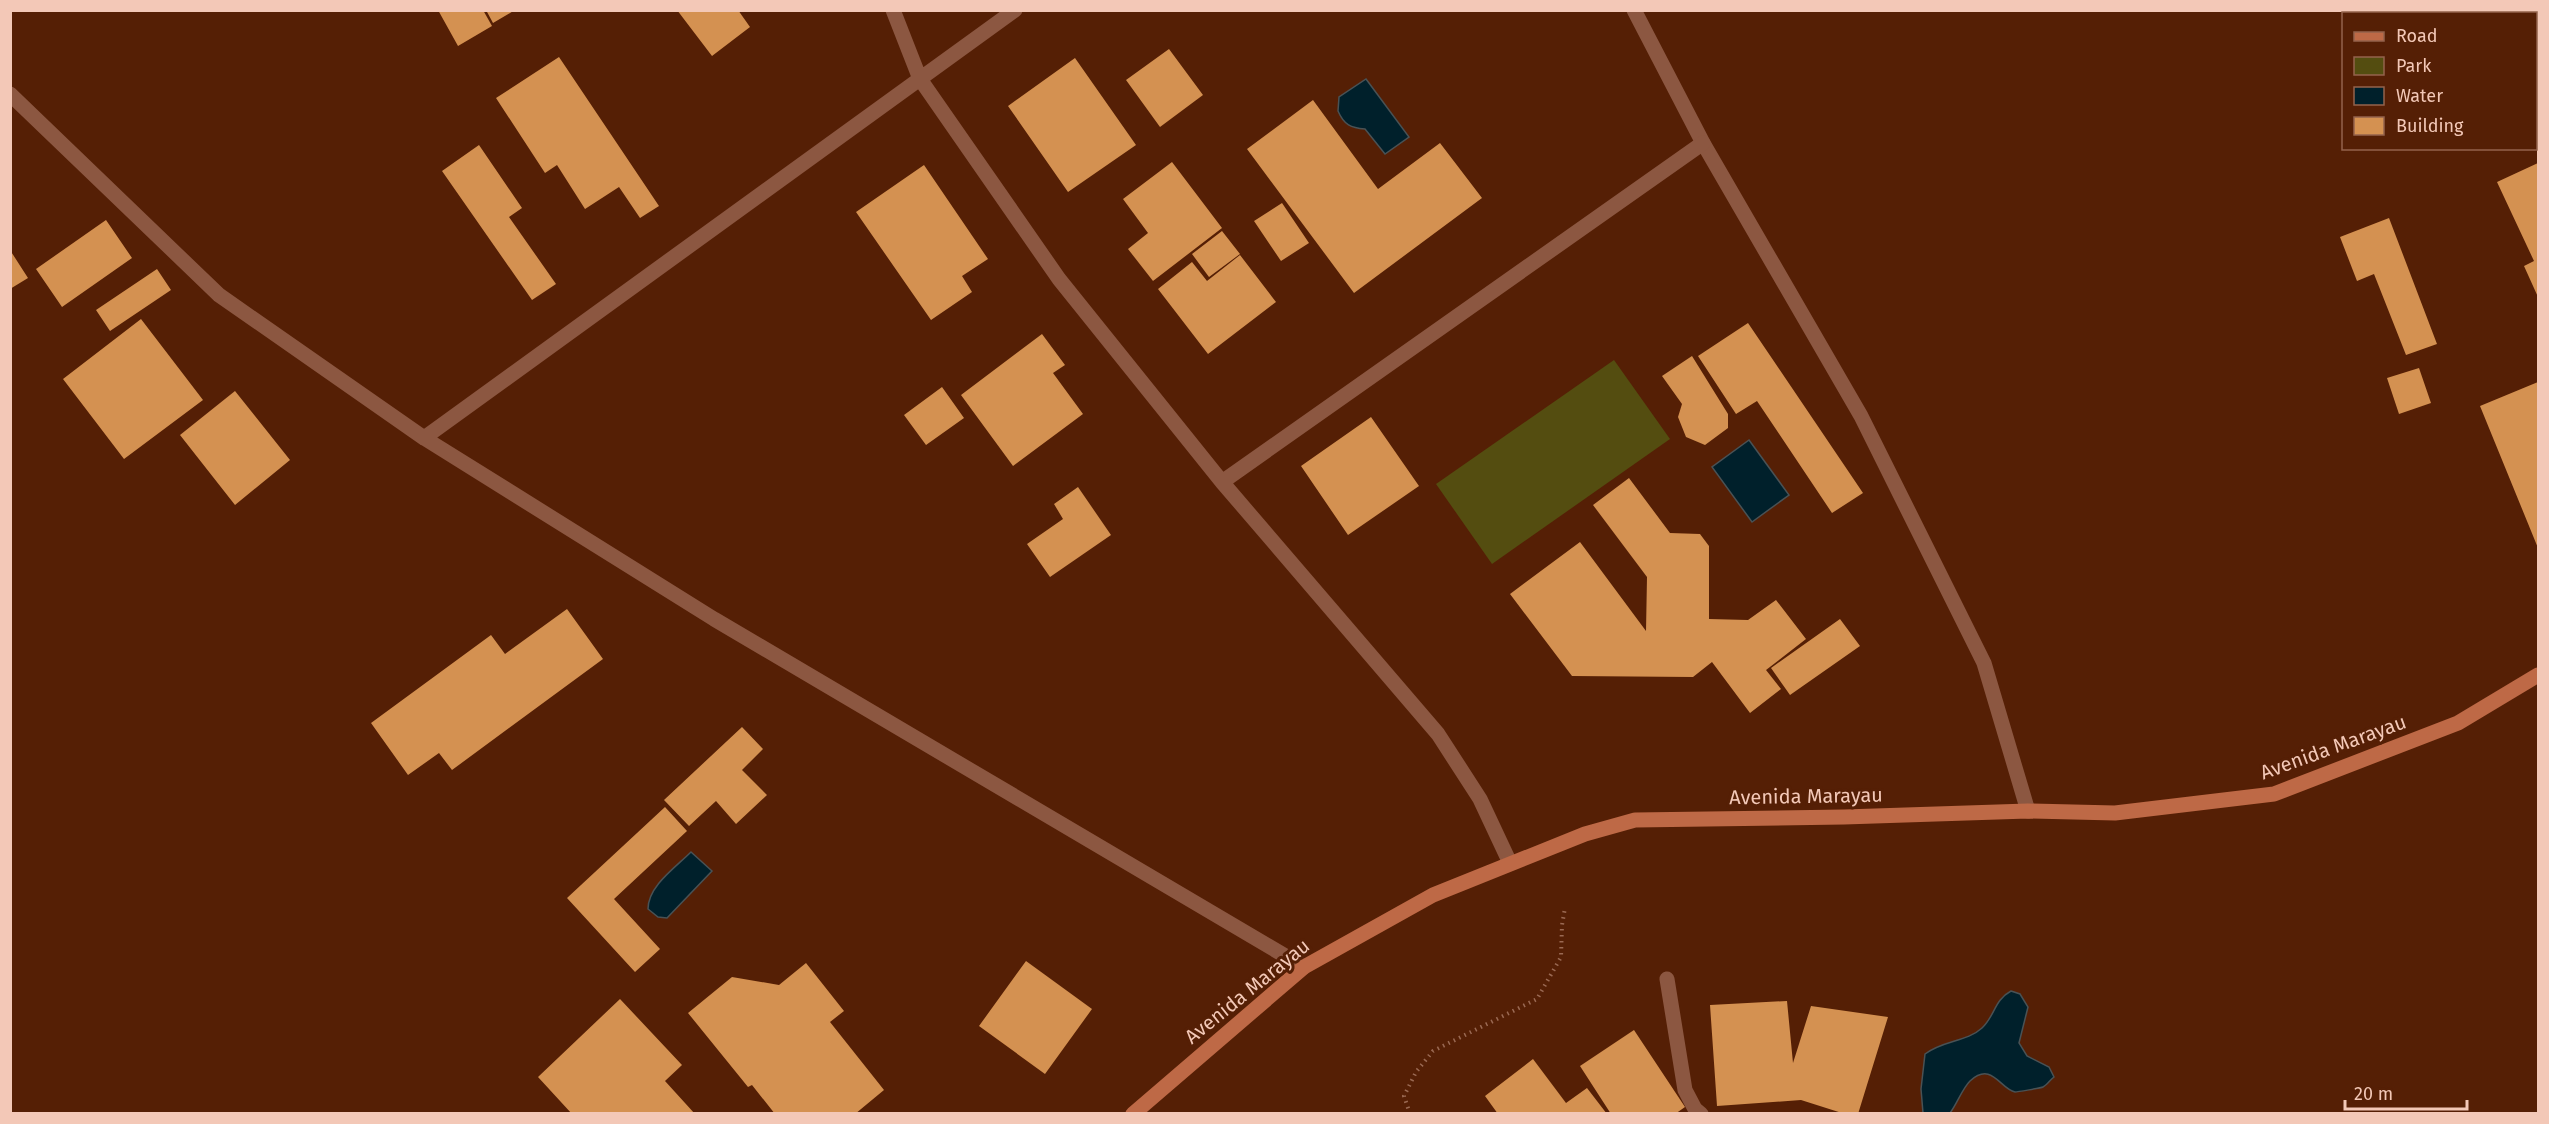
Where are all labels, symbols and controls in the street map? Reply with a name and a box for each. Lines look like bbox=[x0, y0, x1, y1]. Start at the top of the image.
legend bbox=[2342, 12, 2537, 150]
text: Road bbox=[2396, 25, 2438, 47]
text: Park bbox=[2396, 55, 2432, 77]
text: Water bbox=[2396, 85, 2443, 107]
text: Building bbox=[2396, 115, 2464, 137]
street label: Avenida Marayau bbox=[2257, 709, 2409, 785]
street label: Avenida Marayau bbox=[1729, 783, 1883, 809]
street label: Avenida Marayau bbox=[1180, 933, 1314, 1049]
scale bar bbox=[2345, 1073, 2466, 1111]
text: 20 m bbox=[2354, 1083, 2393, 1105]

